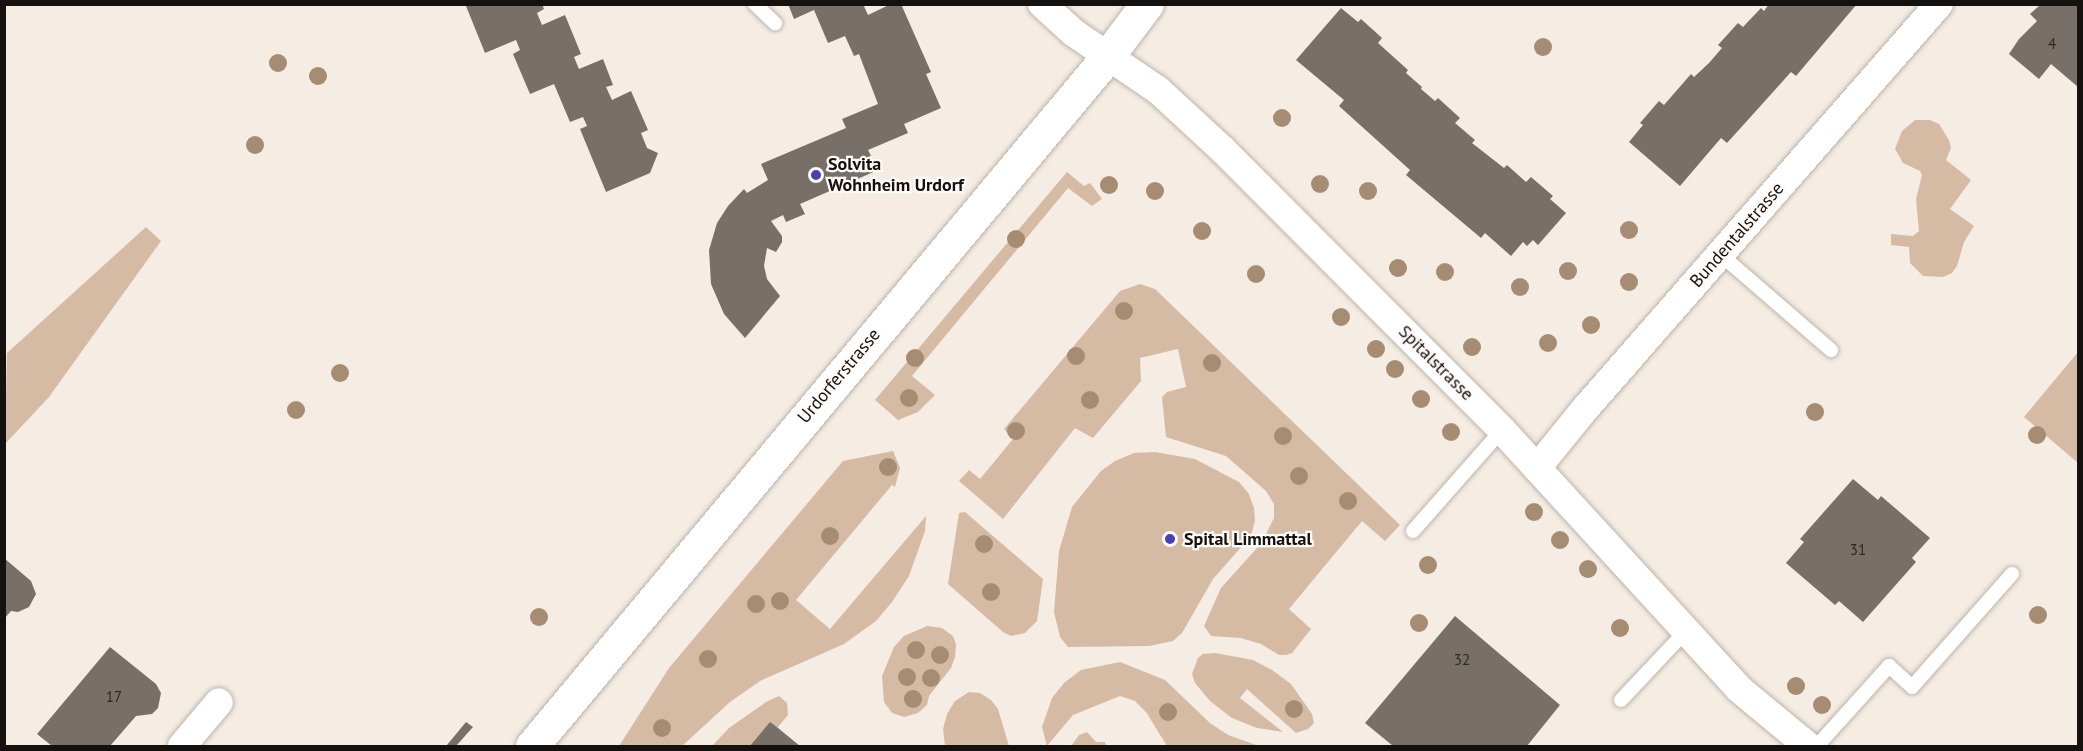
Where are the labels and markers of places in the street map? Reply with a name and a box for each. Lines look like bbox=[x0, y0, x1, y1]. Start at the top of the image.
place label: Solvita Wohnheim Urdorf bbox=[828, 154, 964, 196]
marker: Solvita Wohnheim Urdorf bbox=[809, 168, 823, 182]
place label: Spital Limmattal bbox=[1184, 528, 1312, 550]
marker: Spital Limmattal bbox=[1161, 530, 1179, 548]

